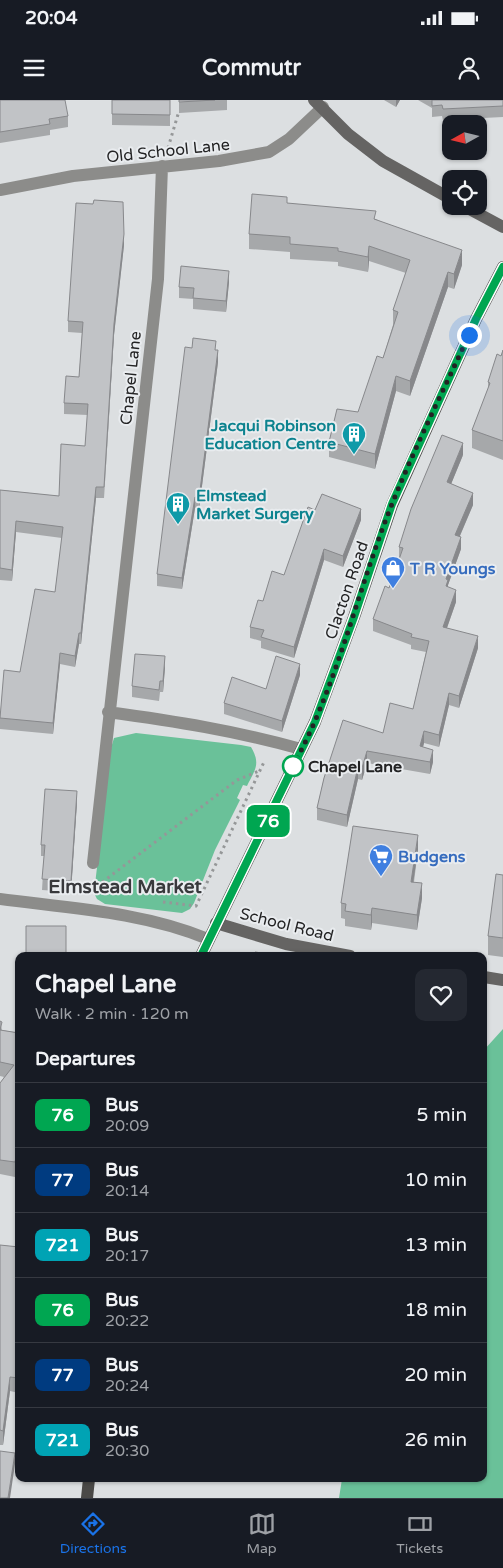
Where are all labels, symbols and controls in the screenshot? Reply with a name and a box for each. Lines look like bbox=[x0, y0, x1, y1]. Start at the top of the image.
text: 20:04 bbox=[25, 7, 78, 29]
icon: menu bbox=[20, 54, 48, 82]
icon: person bbox=[455, 54, 483, 82]
text: Commutr bbox=[202, 55, 301, 81]
north arrow bbox=[442, 115, 488, 160]
map controls bbox=[442, 115, 487, 215]
street label: Old School Lane bbox=[105, 135, 231, 167]
button: locate bbox=[442, 170, 487, 215]
your location bbox=[457, 323, 482, 348]
street label: Chapel Lane bbox=[116, 330, 146, 426]
place label: Jacqui Robinson Education Centre bbox=[205, 416, 336, 454]
building icon: Jacqui Robinson Education Centre bbox=[341, 421, 367, 455]
place label: Elmstead Market Surgery bbox=[196, 486, 314, 524]
building icon: Elmstead Market Surgery bbox=[165, 491, 191, 525]
street label: Clacton Road bbox=[321, 539, 373, 642]
shop icon: T R Youngs bbox=[380, 555, 406, 589]
place label: T R Youngs bbox=[409, 559, 496, 579]
marker: Chapel Lane bbox=[282, 755, 304, 777]
place label: Chapel Lane bbox=[308, 757, 402, 777]
line badge: 76 bbox=[246, 805, 290, 837]
text: 76 bbox=[257, 810, 279, 832]
supermarket icon: Budgens bbox=[368, 843, 394, 877]
place label: Budgens bbox=[398, 847, 466, 867]
district label: Elmstead Market bbox=[48, 876, 202, 898]
street label: School Road bbox=[238, 904, 336, 946]
button: heart bbox=[415, 969, 467, 1021]
text: Chapel Lane bbox=[35, 970, 176, 999]
text: Walk · 2 min · 120 m bbox=[35, 1004, 189, 1024]
text: Departures bbox=[35, 1048, 135, 1070]
text: Bus bbox=[105, 1094, 139, 1116]
text: 76 bbox=[51, 1104, 74, 1126]
text: 5 min bbox=[416, 1104, 467, 1126]
text: 20:09 bbox=[105, 1116, 149, 1136]
text: Bus bbox=[105, 1159, 139, 1181]
text: 77 bbox=[51, 1169, 74, 1191]
text: 10 min bbox=[404, 1169, 467, 1191]
text: 20:14 bbox=[105, 1181, 149, 1201]
text: Bus bbox=[105, 1224, 139, 1246]
text: 721 bbox=[46, 1234, 79, 1256]
text: 13 min bbox=[404, 1234, 467, 1256]
text: 20:17 bbox=[105, 1246, 149, 1266]
text: Bus bbox=[105, 1289, 139, 1311]
text: 76 bbox=[51, 1299, 74, 1321]
text: 18 min bbox=[404, 1299, 467, 1321]
text: 20:22 bbox=[105, 1311, 149, 1331]
text: Bus bbox=[105, 1354, 139, 1376]
text: 77 bbox=[51, 1364, 74, 1386]
text: 20 min bbox=[404, 1364, 467, 1386]
text: 20:24 bbox=[105, 1376, 149, 1396]
text: Bus bbox=[105, 1419, 139, 1441]
text: 721 bbox=[46, 1429, 79, 1451]
text: 26 min bbox=[404, 1429, 467, 1451]
text: 20:30 bbox=[105, 1441, 149, 1461]
tab: Directions bbox=[60, 1510, 127, 1557]
tab: Map bbox=[246, 1510, 277, 1557]
tab: Tickets bbox=[396, 1510, 443, 1557]

